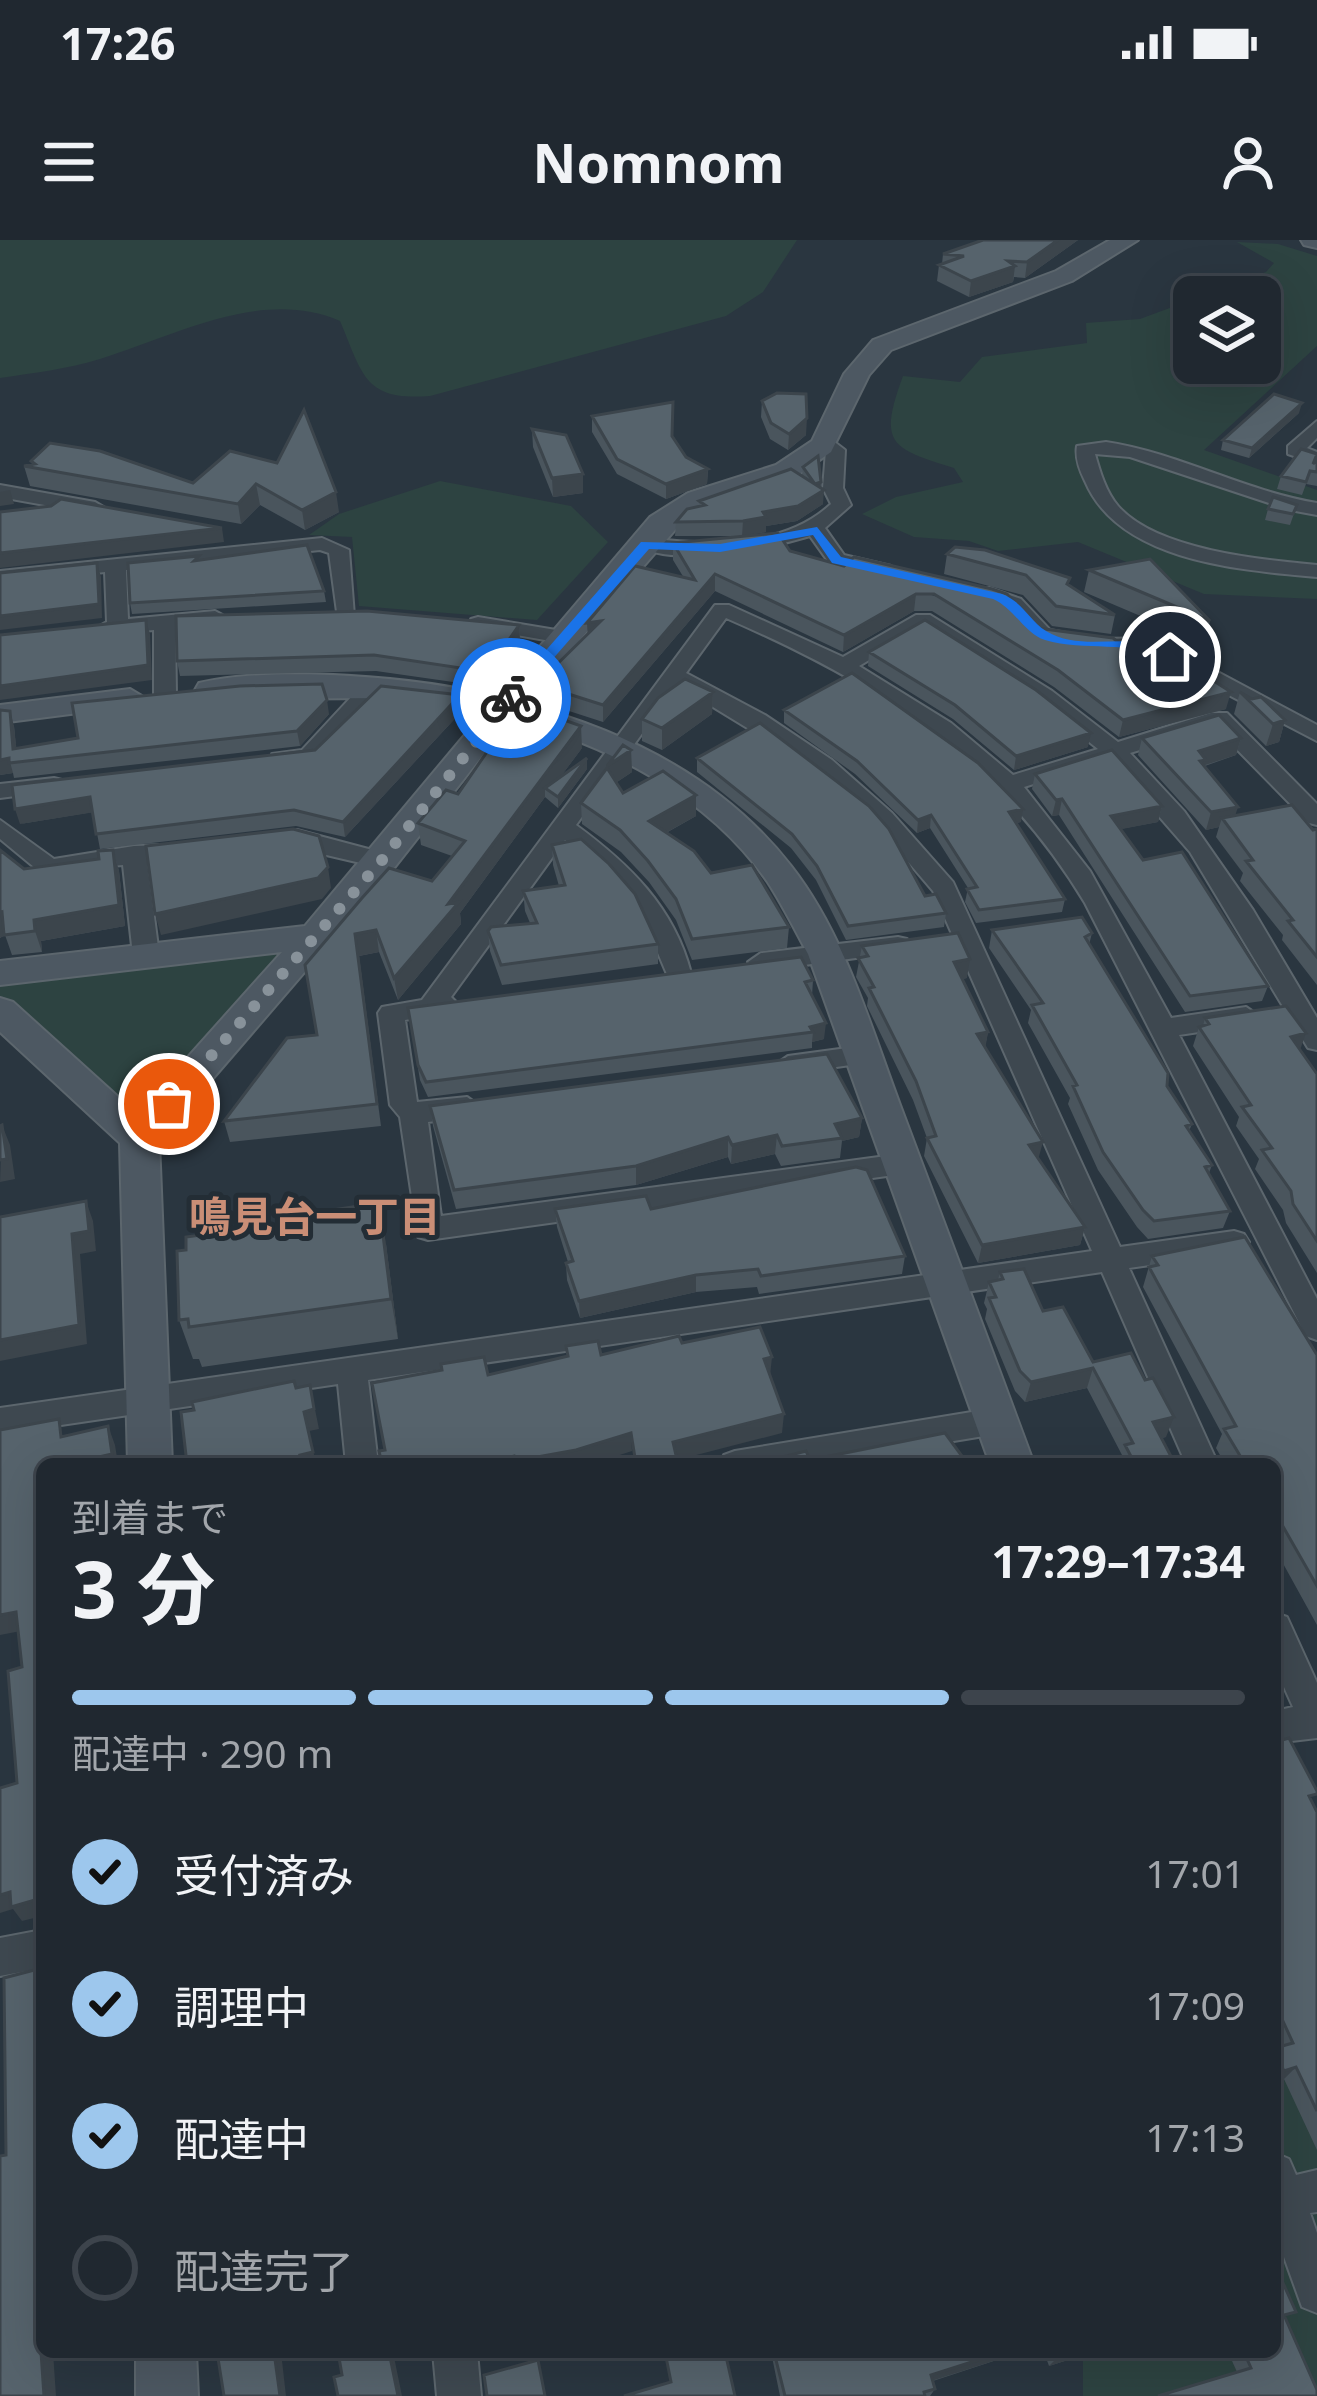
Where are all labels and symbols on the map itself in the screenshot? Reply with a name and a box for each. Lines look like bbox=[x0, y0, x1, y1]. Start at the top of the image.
pin bbox=[1119, 606, 1221, 708]
courier bbox=[451, 638, 571, 758]
pin bbox=[118, 1053, 220, 1155]
district label: 鳴見台一丁目 bbox=[189, 1187, 441, 1244]

